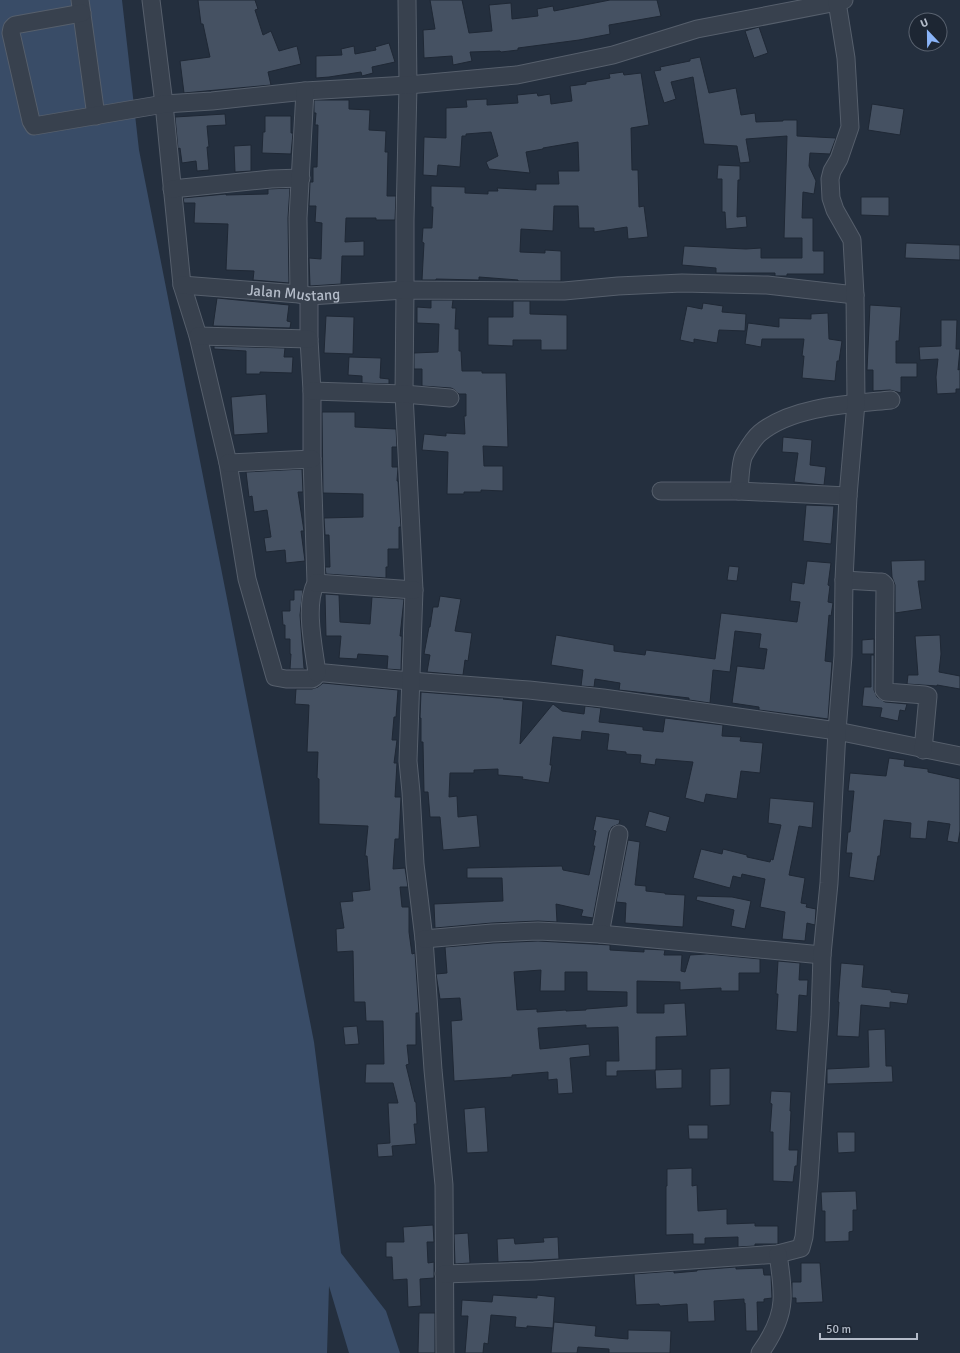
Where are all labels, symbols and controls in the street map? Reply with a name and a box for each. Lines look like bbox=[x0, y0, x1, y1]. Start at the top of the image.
north arrow bbox=[908, 12, 948, 52]
text: U bbox=[919, 16, 930, 31]
street label: Jalan Mustang bbox=[246, 281, 341, 305]
scale bar bbox=[820, 1315, 917, 1341]
text: 50 m bbox=[826, 1322, 851, 1337]

